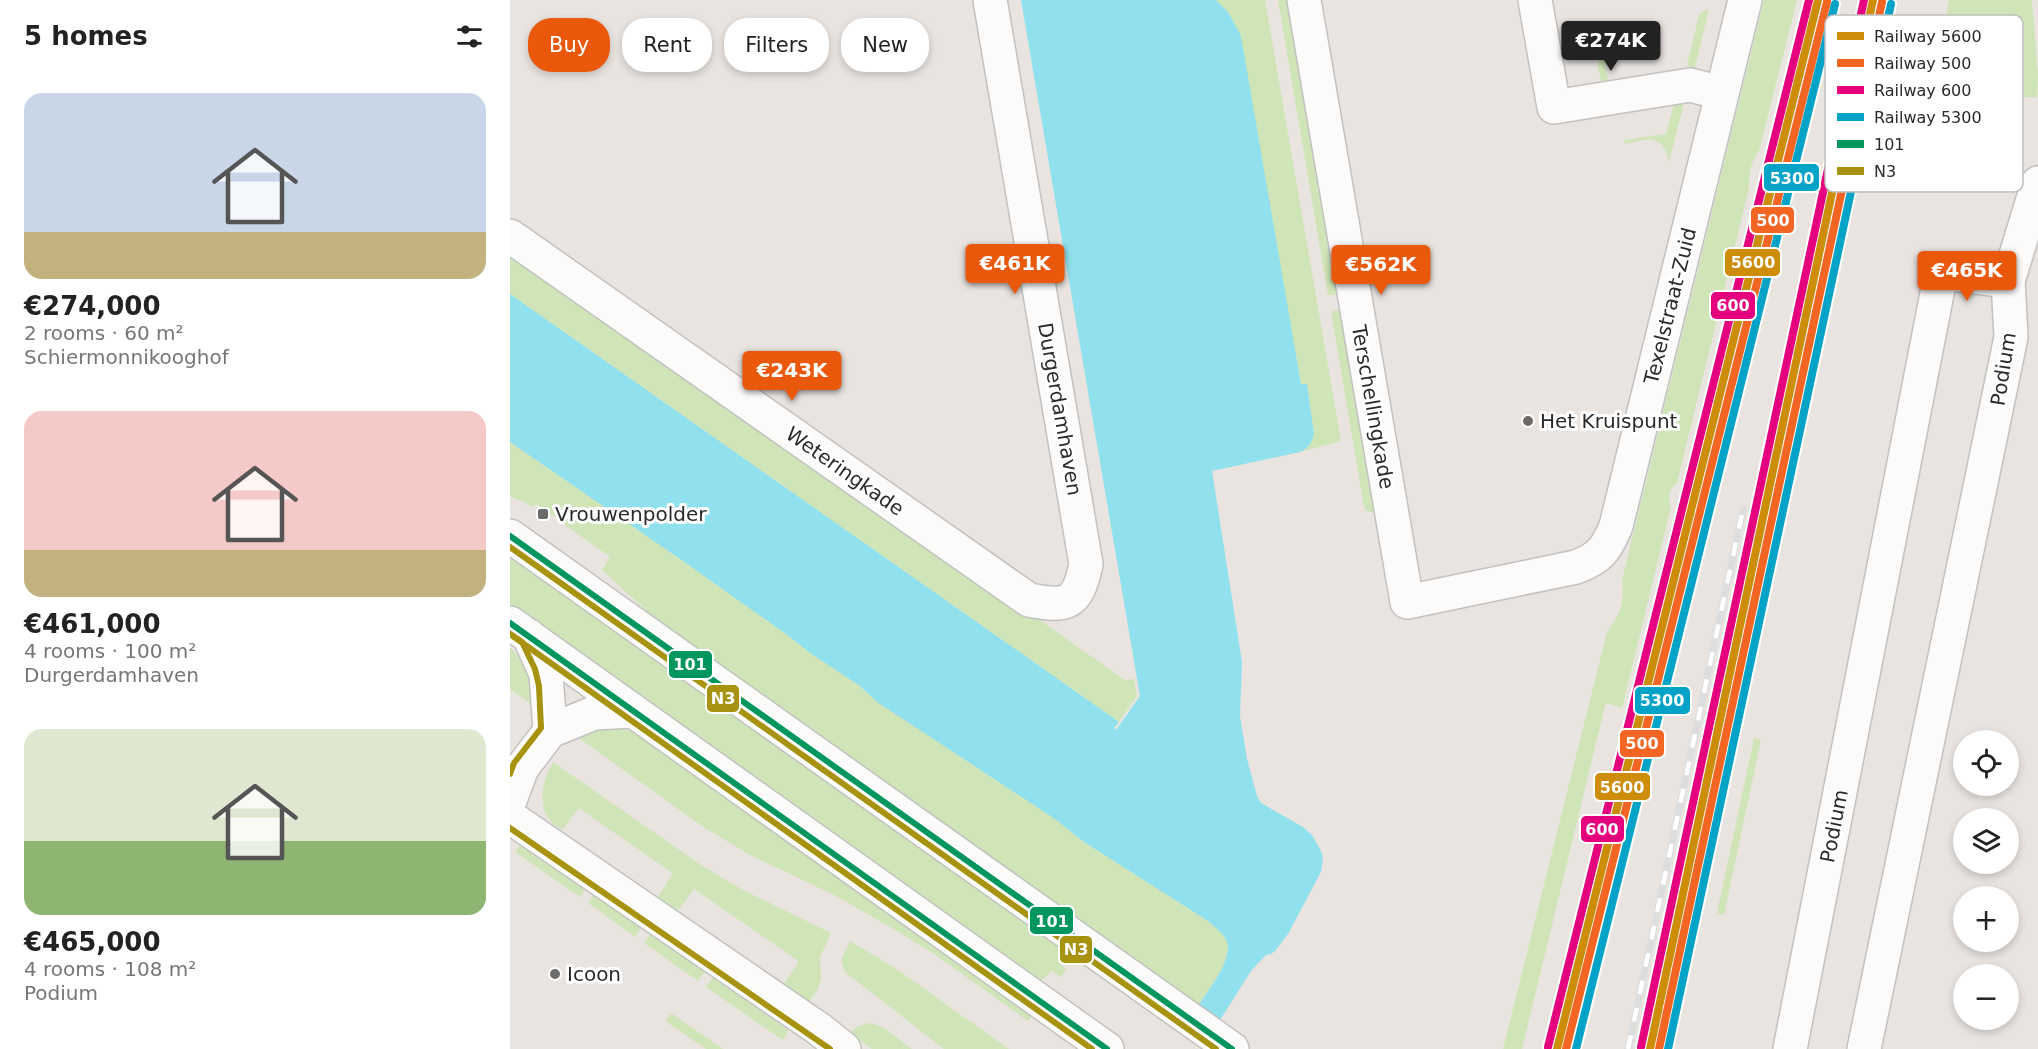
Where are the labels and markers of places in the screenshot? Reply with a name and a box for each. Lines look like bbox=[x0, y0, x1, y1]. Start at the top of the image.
pin: €274K bbox=[1569, 21, 1653, 72]
pin: €461K bbox=[973, 244, 1057, 295]
pin: €562K bbox=[1339, 245, 1423, 296]
pin: €465K bbox=[1925, 251, 2009, 302]
pin: €243K bbox=[750, 351, 834, 402]
place label: Het Kruispunt bbox=[1540, 409, 1678, 433]
marker: Het Kruispunt bbox=[1521, 414, 1535, 428]
place label: Vrouwenpolder bbox=[555, 502, 707, 526]
marker: Vrouwenpolder bbox=[536, 507, 550, 521]
place label: Icoon bbox=[567, 962, 621, 986]
marker: Icoon bbox=[548, 967, 562, 981]

